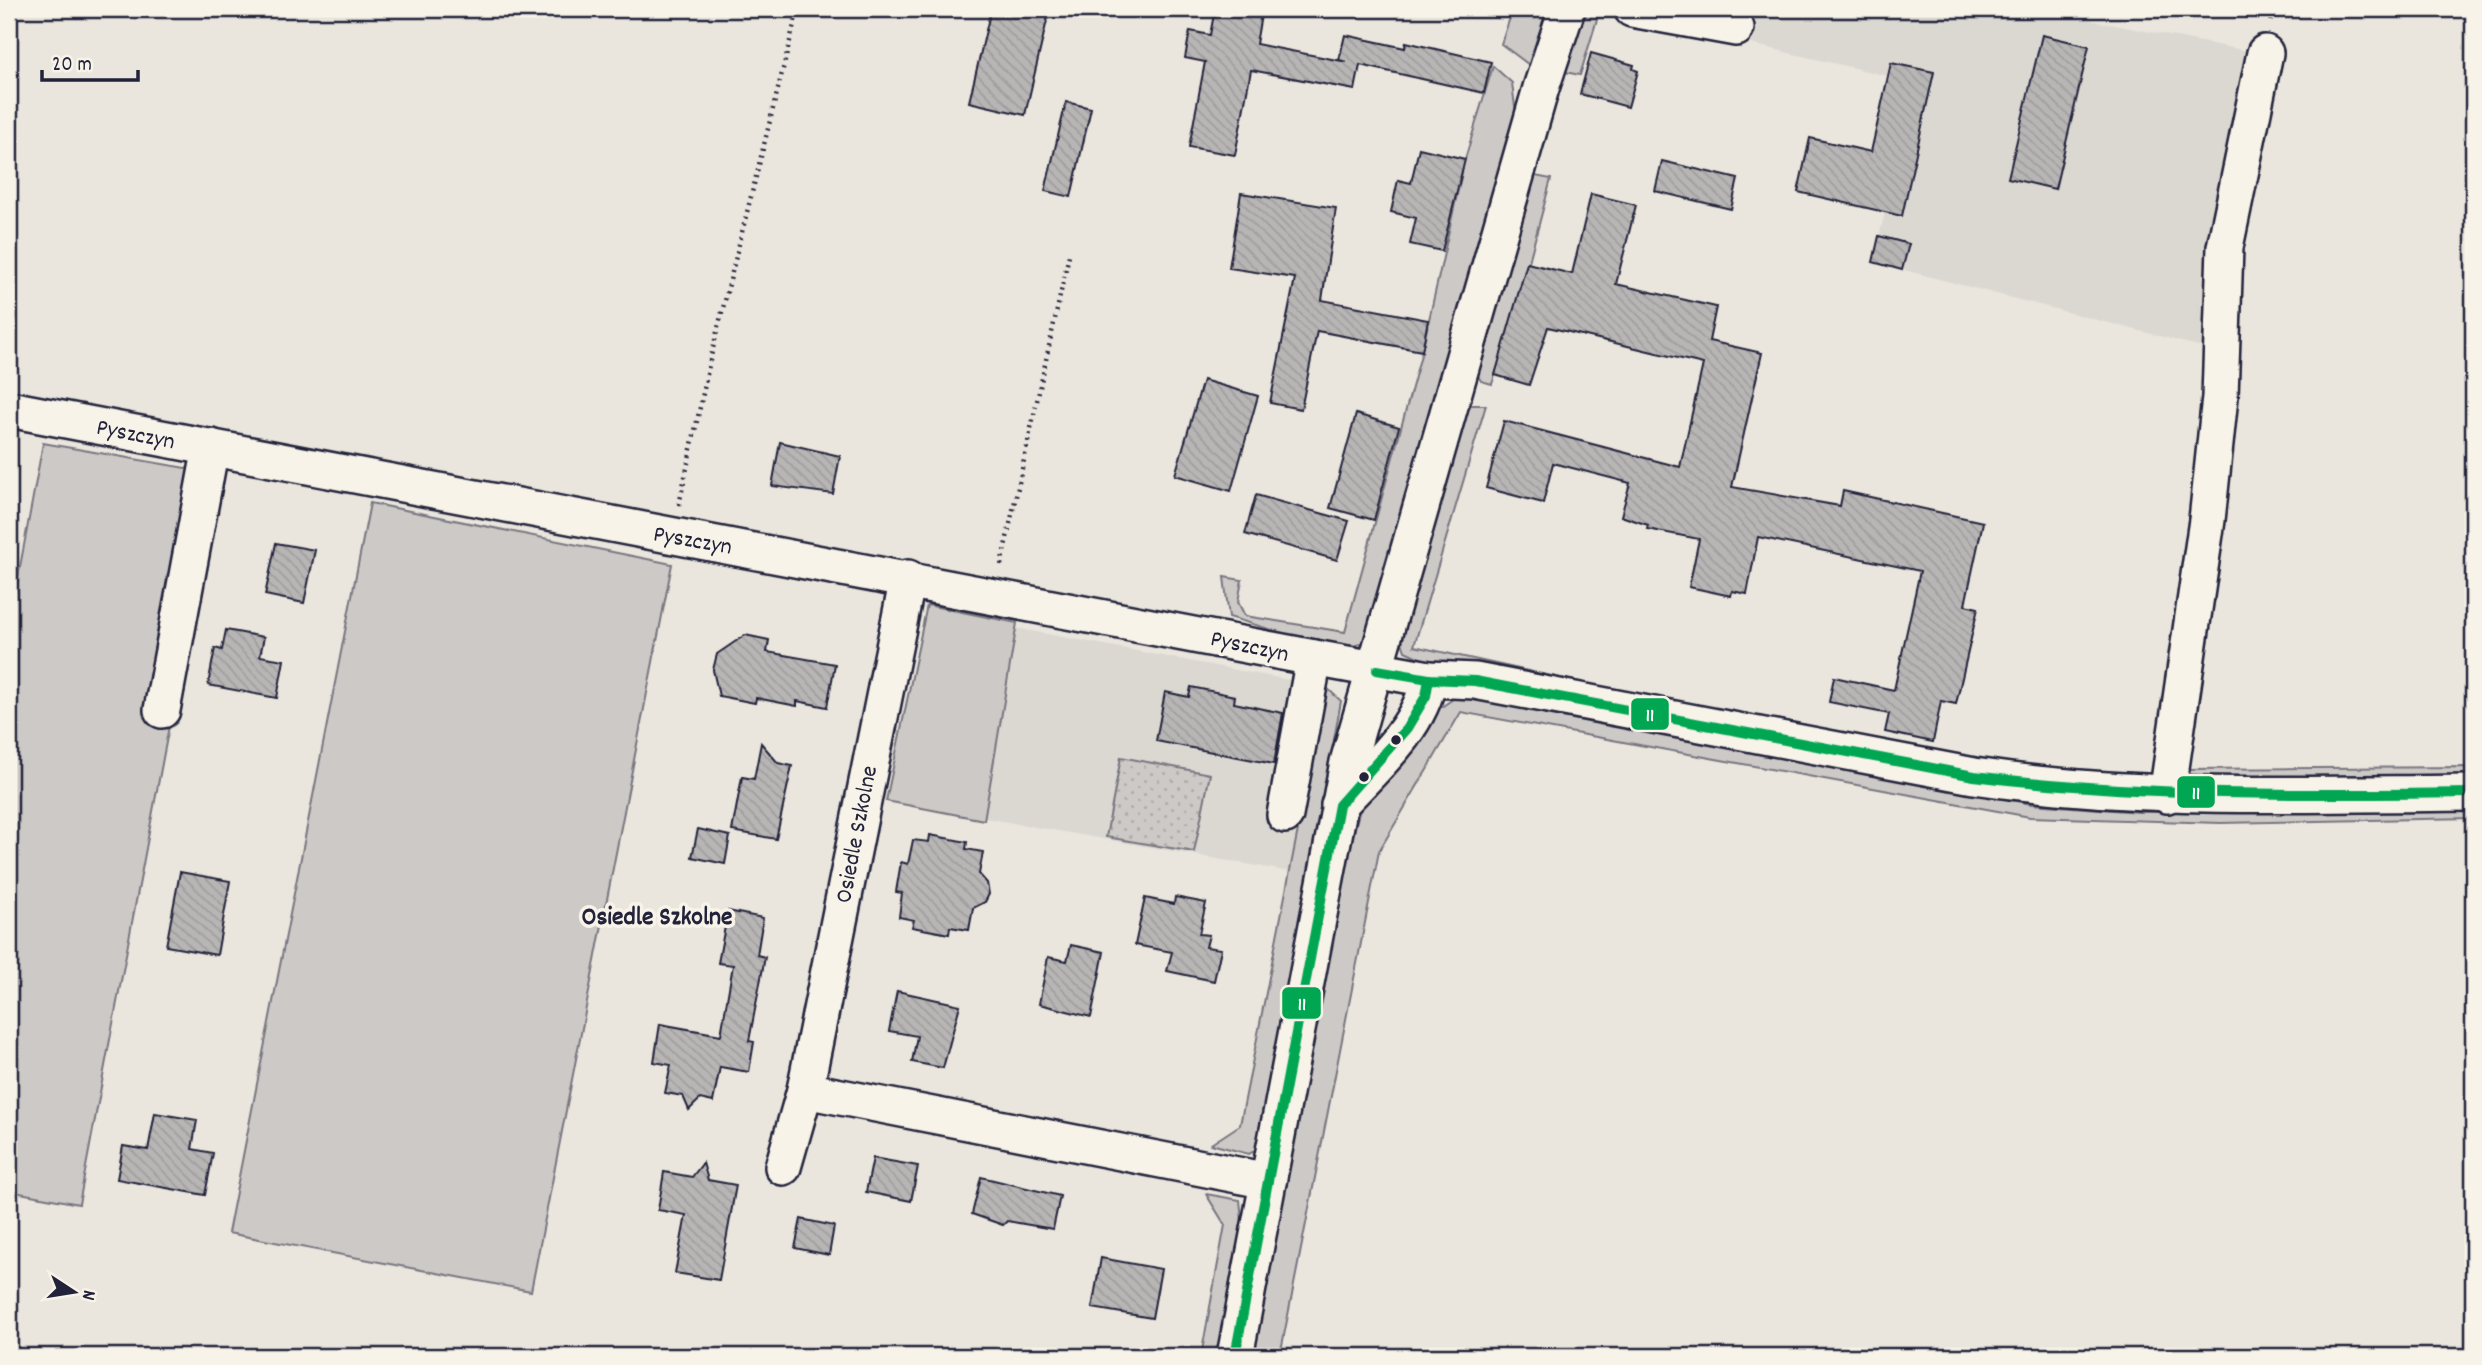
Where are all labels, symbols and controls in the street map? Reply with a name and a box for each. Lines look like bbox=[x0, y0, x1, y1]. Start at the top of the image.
scale bar bbox=[42, 38, 138, 82]
text: 20 m bbox=[52, 51, 92, 81]
street label: Pyszczyn bbox=[93, 412, 178, 460]
street label: Pyszczyn bbox=[650, 518, 735, 566]
street label: Pyszczyn bbox=[1207, 623, 1292, 673]
line badge: 11 bbox=[1630, 697, 1670, 731]
text: 11 bbox=[1646, 704, 1654, 731]
unlabelled marker bbox=[1389, 733, 1403, 747]
street label: Osiedle Szkolne bbox=[828, 763, 888, 906]
unlabelled marker bbox=[1357, 770, 1371, 784]
line badge: 11 bbox=[2176, 775, 2216, 809]
text: 11 bbox=[2192, 782, 2200, 809]
district label: Osiedle Szkolne bbox=[581, 900, 733, 937]
line badge: 11 bbox=[1281, 986, 1322, 1020]
text: 11 bbox=[1298, 993, 1306, 1020]
north arrow bbox=[38, 1256, 108, 1326]
text: N bbox=[73, 1287, 101, 1302]

